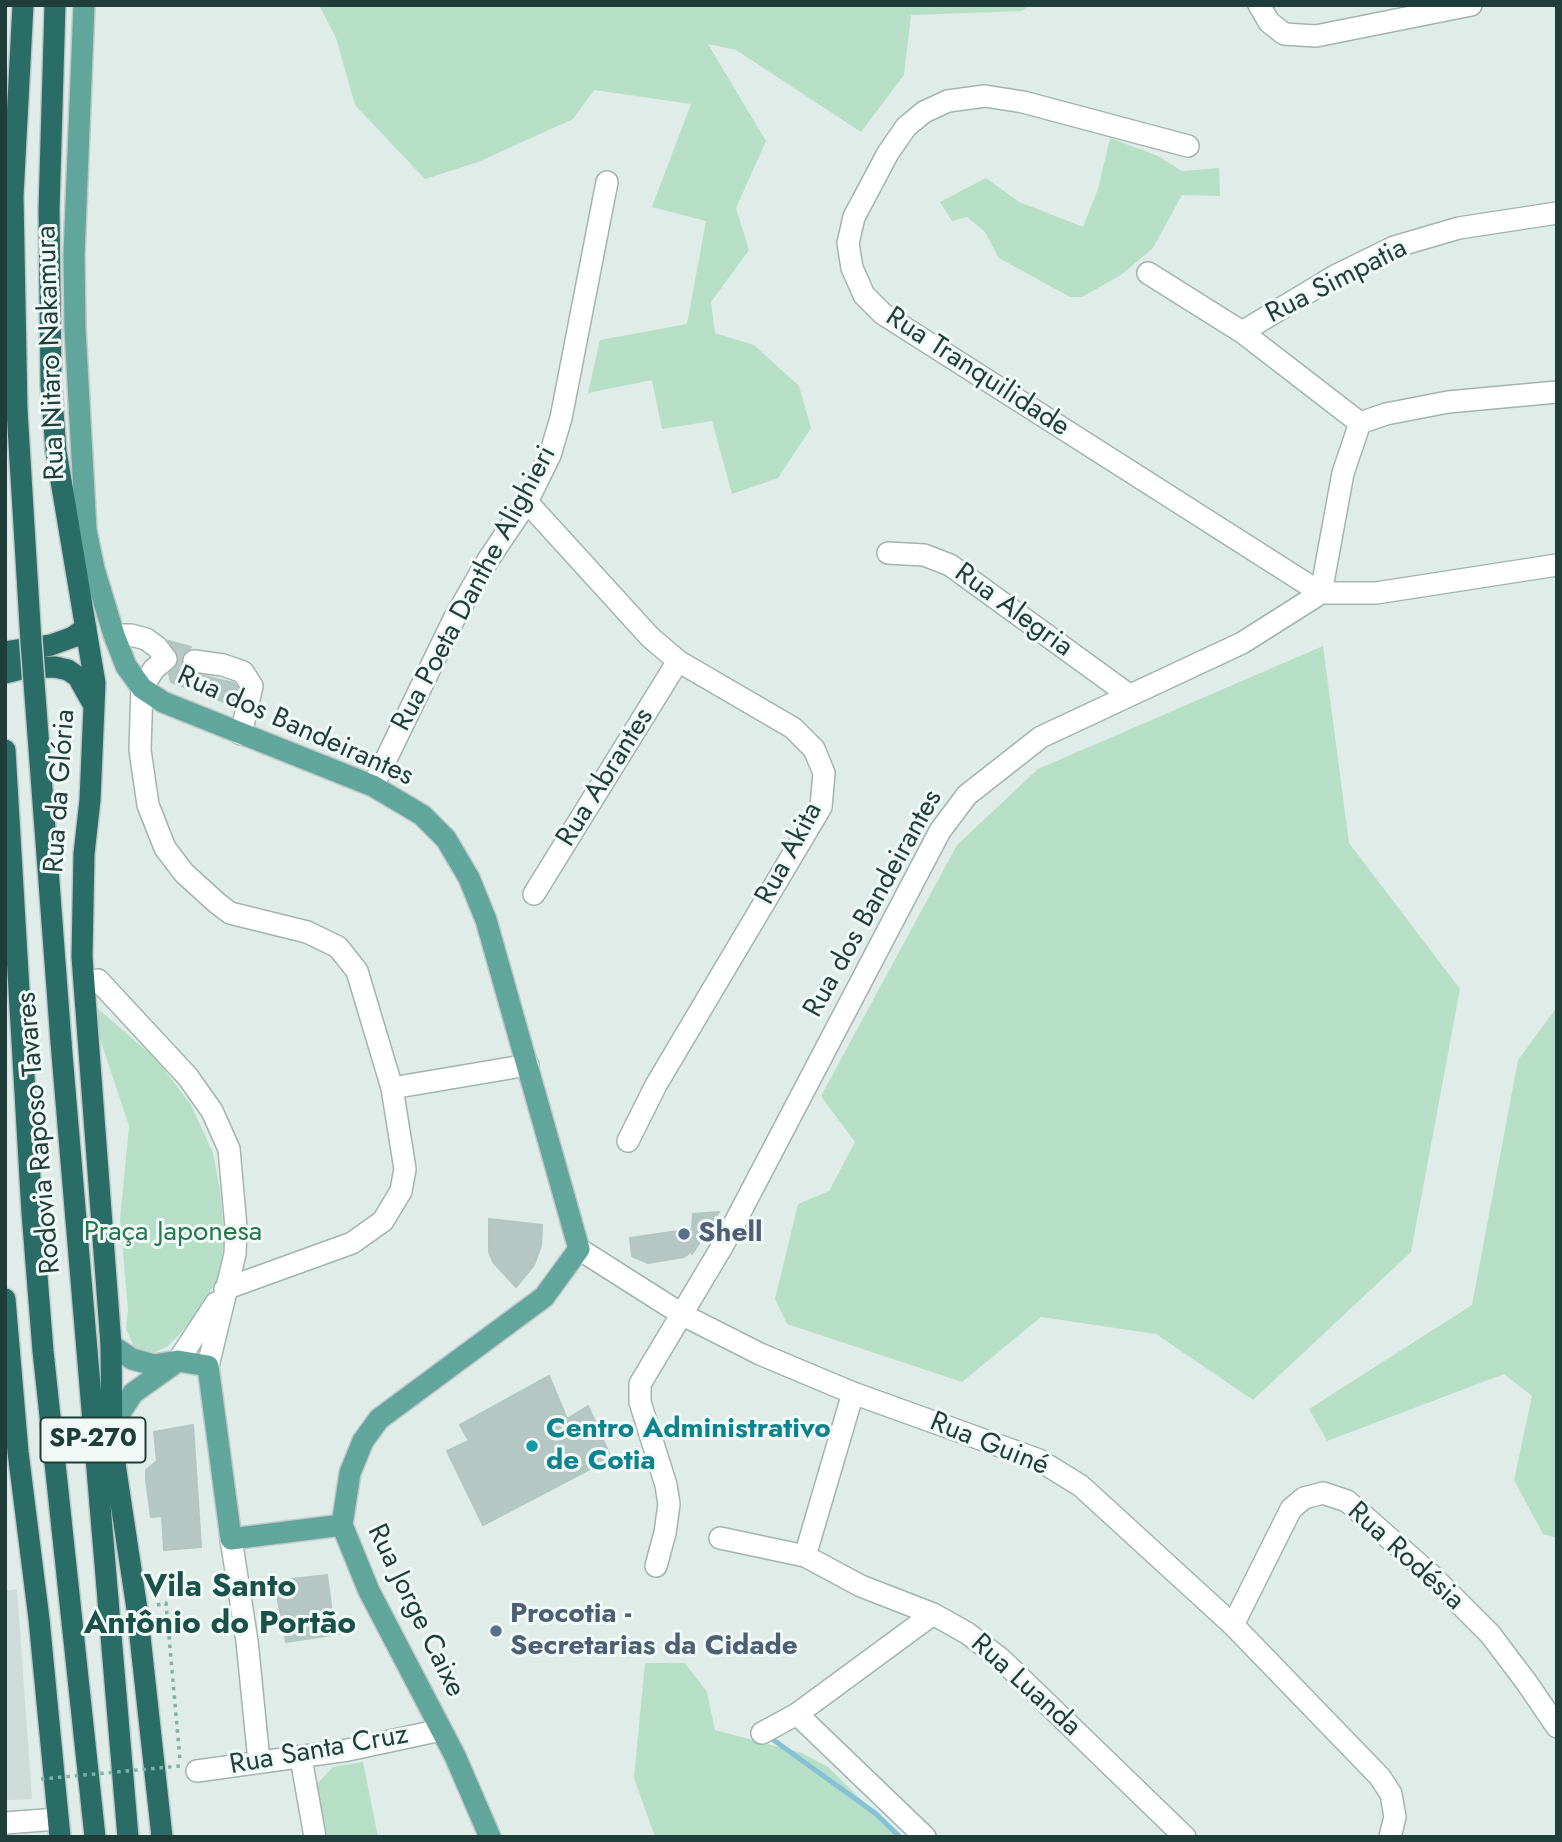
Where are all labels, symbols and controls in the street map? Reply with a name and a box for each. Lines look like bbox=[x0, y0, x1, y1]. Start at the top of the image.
street label: Rua Nitaro Nakamura bbox=[31, 225, 73, 481]
street label: Rua Simpatia bbox=[1261, 232, 1413, 332]
street label: Rua Tranquilidade bbox=[879, 301, 1075, 445]
street label: Rua Poeta Danthe Alighieri bbox=[386, 441, 564, 737]
street label: Rua Alegria bbox=[947, 557, 1079, 665]
street label: Rua dos Bandeirantes bbox=[172, 660, 418, 794]
street label: Rua Abrantes bbox=[550, 703, 662, 853]
street label: Rua da Glória bbox=[39, 708, 83, 874]
street label: Rua dos Bandeirantes bbox=[798, 784, 950, 1024]
street label: Rua Akita bbox=[749, 797, 831, 911]
street label: Rodovia Raposo Tavares bbox=[11, 991, 69, 1275]
park label: Praça Japonesa bbox=[84, 1216, 262, 1250]
place label: Shell bbox=[698, 1217, 763, 1251]
marker: Shell bbox=[676, 1226, 692, 1242]
street label: Rua Guiné bbox=[925, 1406, 1053, 1484]
place label: Centro Administrativo de Cotia bbox=[546, 1413, 831, 1479]
road number: SP-270 bbox=[41, 1418, 146, 1462]
marker: Centro Administrativo de Cotia bbox=[524, 1438, 540, 1454]
street label: Rua Rodésia bbox=[1340, 1496, 1470, 1618]
street label: Rua Jorge Caixe bbox=[359, 1519, 471, 1703]
district label: Vila Santo Antônio do Portão bbox=[84, 1569, 356, 1644]
place label: Procotia - Secretarias da Cidade bbox=[510, 1598, 798, 1664]
marker: Procotia - Secretarias da Cidade bbox=[488, 1623, 504, 1639]
street label: Rua Luanda bbox=[963, 1628, 1087, 1744]
street label: Rua Santa Cruz bbox=[227, 1719, 411, 1783]

